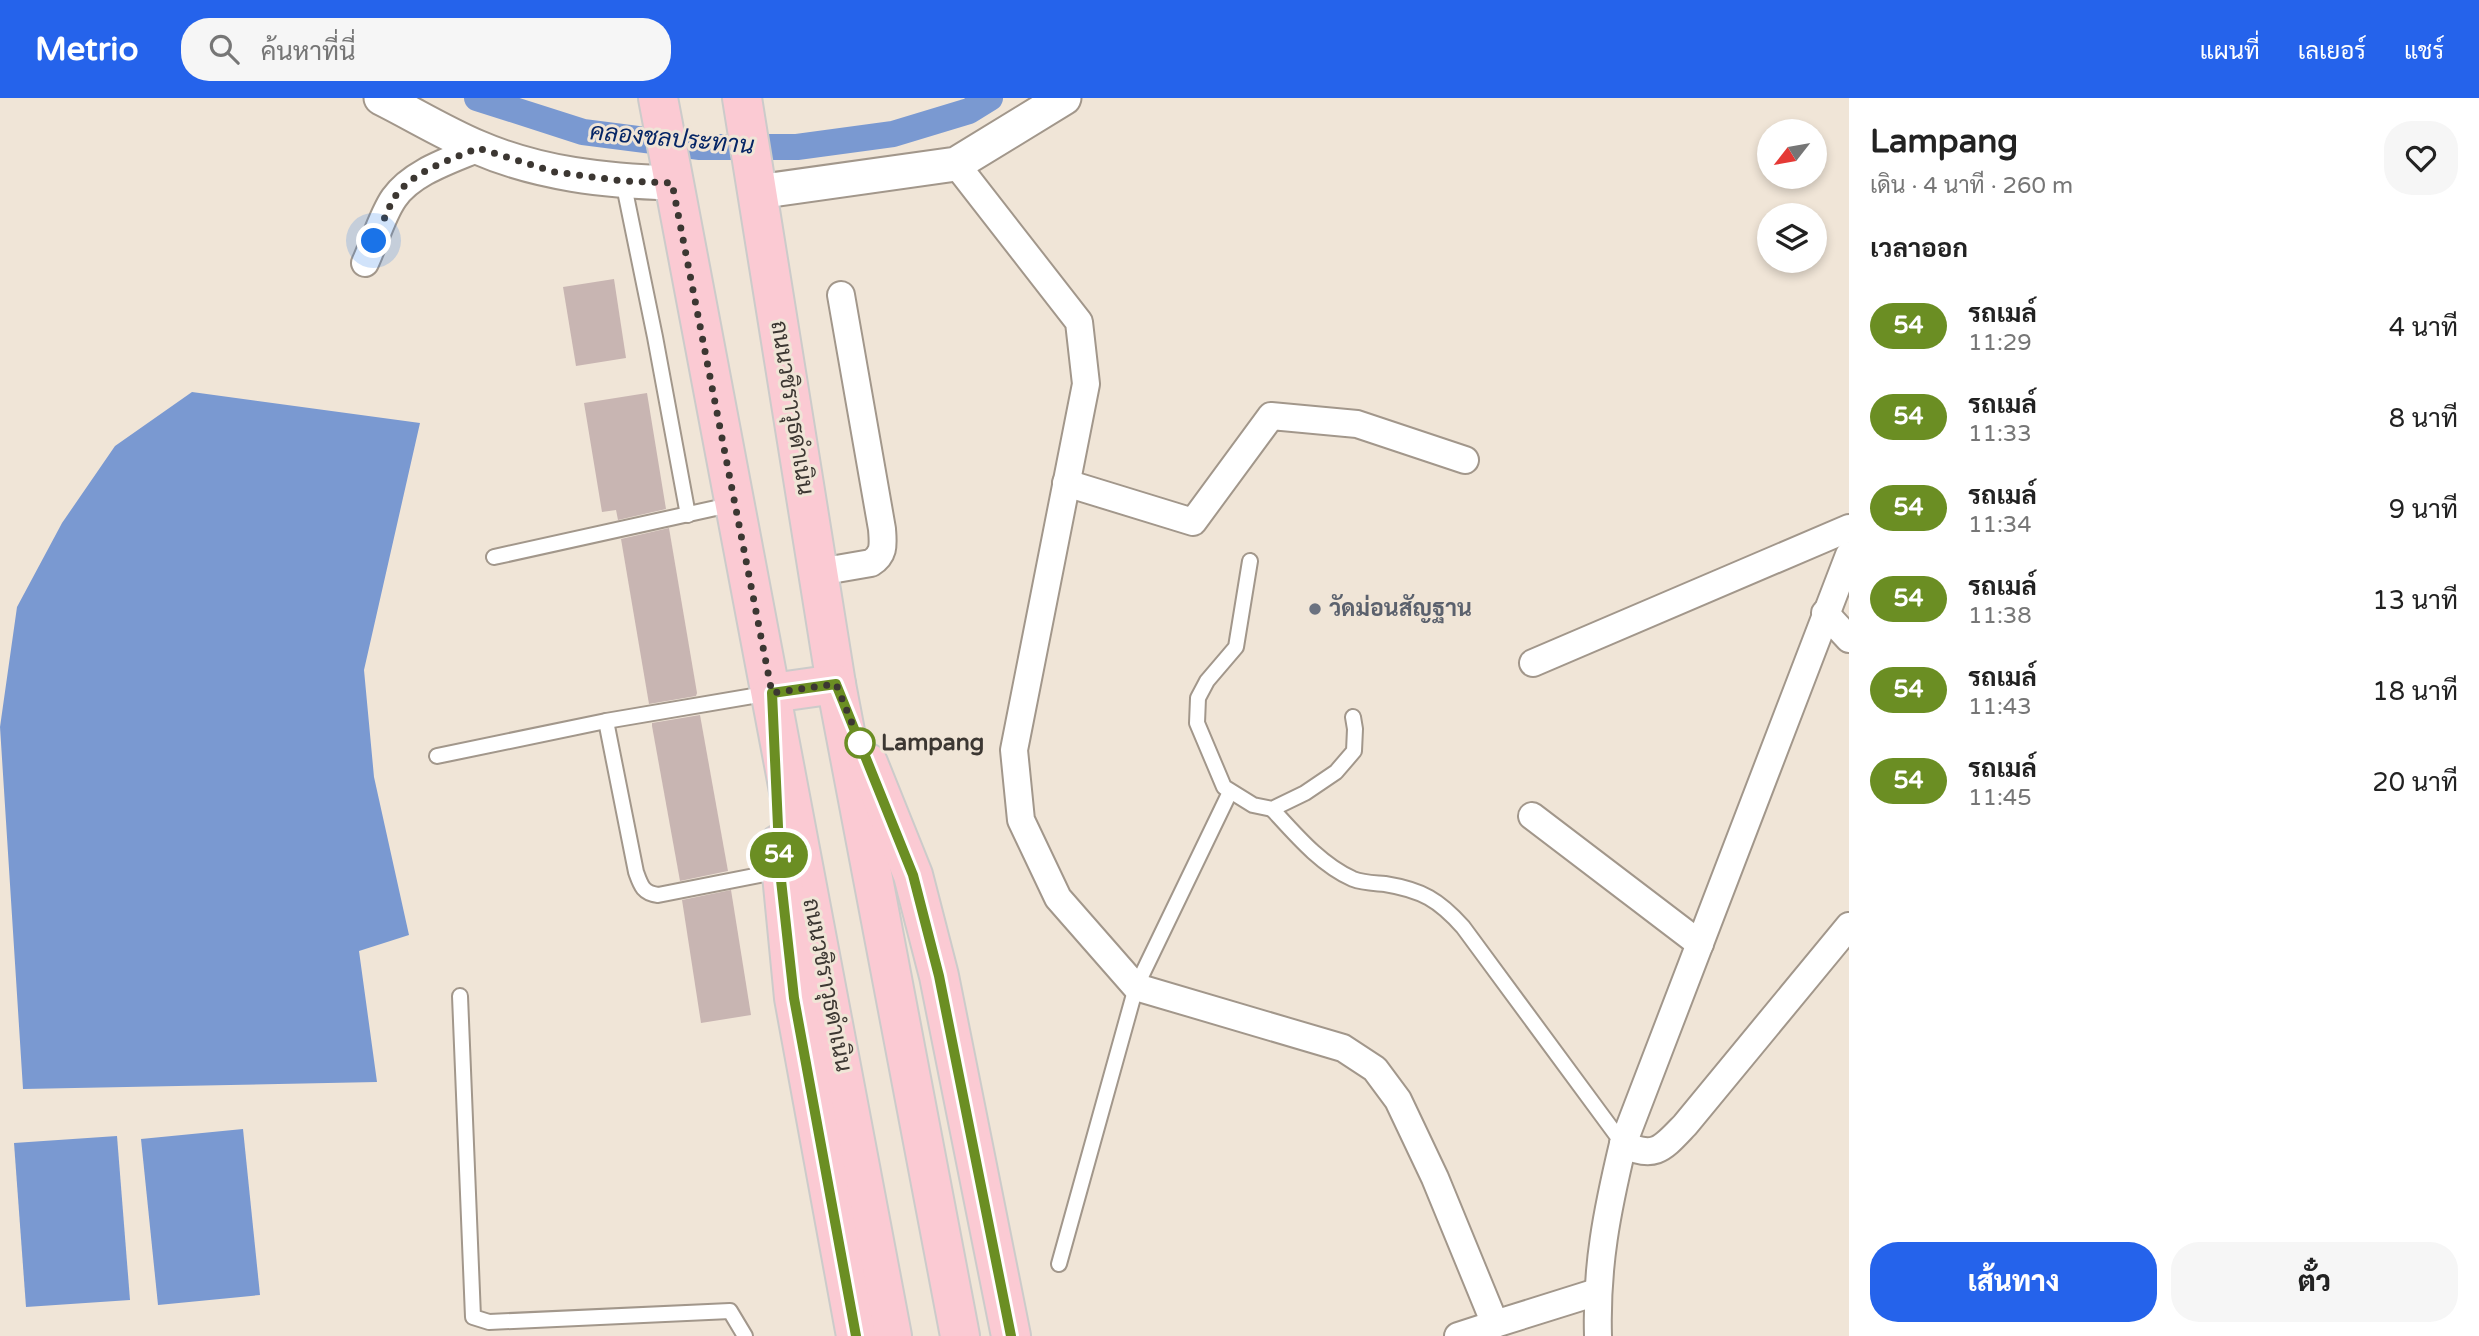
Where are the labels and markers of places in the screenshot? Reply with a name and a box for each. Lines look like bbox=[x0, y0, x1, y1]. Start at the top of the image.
place label: วัดม่อนสัญฐาน bbox=[1329, 593, 1472, 624]
marker: วัดม่อนสัญฐาน bbox=[1307, 601, 1323, 617]
marker: Lampang bbox=[845, 728, 875, 758]
place label: Lampang bbox=[881, 729, 984, 757]

